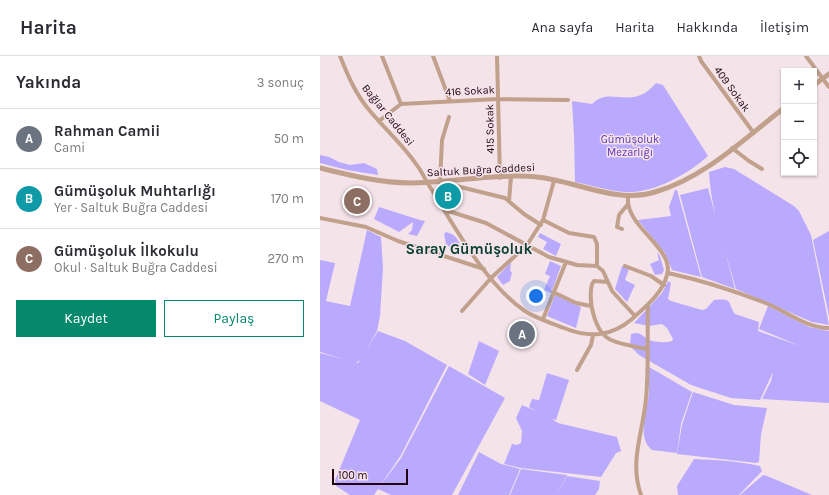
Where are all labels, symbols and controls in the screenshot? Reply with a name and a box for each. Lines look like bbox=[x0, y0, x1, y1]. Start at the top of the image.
text: Harita bbox=[20, 17, 77, 39]
text: Ana sayfa bbox=[532, 19, 593, 36]
text: Harita bbox=[615, 19, 654, 36]
text: Hakkında bbox=[676, 19, 738, 36]
text: İletişim bbox=[760, 19, 809, 36]
street label: 409 Sokak bbox=[711, 64, 753, 114]
map controls bbox=[781, 68, 817, 176]
button: + bbox=[781, 68, 817, 104]
text: Yakında bbox=[16, 72, 81, 92]
text: 3 sonuç bbox=[257, 75, 304, 90]
street label: Bağlar Caddesi bbox=[359, 82, 417, 148]
street label: 416 Sokak bbox=[445, 83, 495, 99]
street label: 415 Sokak bbox=[483, 104, 497, 154]
button: − bbox=[781, 104, 817, 140]
text: Rahman Camii bbox=[54, 122, 160, 140]
text: A bbox=[25, 131, 33, 146]
text: 50 m bbox=[274, 131, 304, 146]
park label: Gümüşoluk Mezarlığı bbox=[601, 133, 659, 159]
text: Cami bbox=[54, 140, 85, 155]
button: locate bbox=[781, 140, 817, 176]
street label: Saltuk Buğra Caddesi bbox=[427, 161, 535, 179]
pin: B bbox=[435, 181, 461, 211]
text: Gümüşoluk Muhtarlığı bbox=[54, 182, 216, 200]
pin: C bbox=[344, 186, 370, 216]
text: B bbox=[25, 191, 33, 206]
text: 170 m bbox=[271, 191, 304, 206]
text: Yer · Saltuk Buğra Caddesi bbox=[54, 200, 208, 215]
district label: Saray Gümüşoluk bbox=[406, 240, 533, 258]
text: Gümüşoluk İlkokulu bbox=[54, 242, 199, 260]
text: C bbox=[25, 251, 33, 266]
text: 270 m bbox=[267, 251, 304, 266]
text: Okul · Saltuk Buğra Caddesi bbox=[54, 260, 218, 275]
your location bbox=[526, 286, 546, 306]
button: Kaydet bbox=[16, 300, 156, 337]
button: Paylaş bbox=[164, 300, 304, 337]
pin: A bbox=[509, 319, 535, 349]
scale bar bbox=[332, 467, 408, 486]
text: 100 m bbox=[338, 469, 368, 482]

